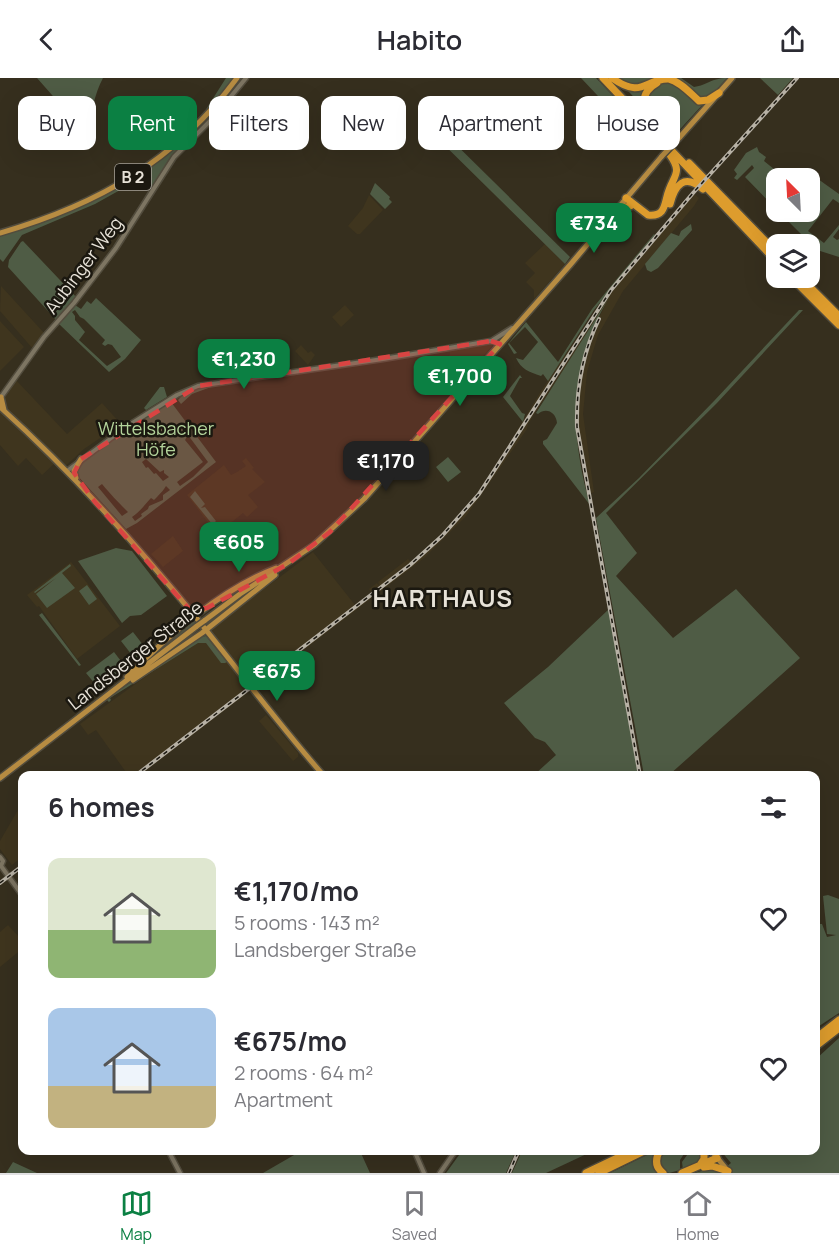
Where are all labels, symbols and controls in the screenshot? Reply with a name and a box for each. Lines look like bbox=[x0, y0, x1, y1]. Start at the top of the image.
text: Habito bbox=[377, 21, 462, 58]
icon: back bbox=[30, 23, 63, 56]
icon: share bbox=[776, 23, 809, 56]
chip: Buy bbox=[18, 96, 96, 150]
chip: Rent bbox=[108, 96, 197, 150]
chip: Filters bbox=[209, 96, 309, 150]
chip: New bbox=[321, 96, 406, 150]
chip: Apartment bbox=[418, 96, 564, 150]
chip: House bbox=[576, 96, 680, 150]
road number: B 2 bbox=[115, 164, 151, 190]
north arrow bbox=[766, 168, 820, 222]
map controls bbox=[766, 168, 820, 288]
pin: €734 bbox=[558, 203, 630, 254]
text: €734 bbox=[570, 209, 618, 236]
street label: Aubinger Weg bbox=[39, 212, 127, 318]
button: layers bbox=[766, 234, 820, 288]
pin: €1,230 bbox=[195, 339, 293, 390]
text: €1,230 bbox=[212, 345, 276, 372]
pin: €1,700 bbox=[411, 356, 509, 407]
text: €1,700 bbox=[428, 362, 492, 389]
park label: Wittelsbacher Höfe bbox=[98, 416, 215, 461]
pin: €1,170 bbox=[337, 441, 435, 492]
text: €1,170 bbox=[357, 447, 415, 474]
pin: €605 bbox=[203, 522, 275, 573]
text: €605 bbox=[214, 528, 264, 555]
district label: HARTHAUS bbox=[372, 581, 514, 614]
street label: Landsberger Straße bbox=[63, 595, 207, 715]
pin: €675 bbox=[241, 651, 313, 702]
text: €675 bbox=[253, 657, 301, 684]
text: 6 homes bbox=[48, 789, 155, 825]
icon: filters bbox=[757, 791, 790, 824]
text: €1,170/mo bbox=[234, 873, 359, 909]
icon: home bbox=[96, 882, 168, 954]
icon: heart bbox=[757, 902, 790, 935]
text: 5 rooms · 143 m² bbox=[234, 909, 380, 936]
text: Landsberger Straße bbox=[234, 936, 416, 963]
text: €675/mo bbox=[234, 1023, 347, 1059]
icon: home bbox=[96, 1032, 168, 1104]
icon: heart bbox=[757, 1052, 790, 1085]
text: 2 rooms · 64 m² bbox=[234, 1059, 373, 1086]
text: Apartment bbox=[234, 1086, 333, 1113]
tab: Map bbox=[120, 1187, 153, 1245]
tab: Saved bbox=[392, 1187, 437, 1245]
tab: Home bbox=[676, 1187, 719, 1245]

